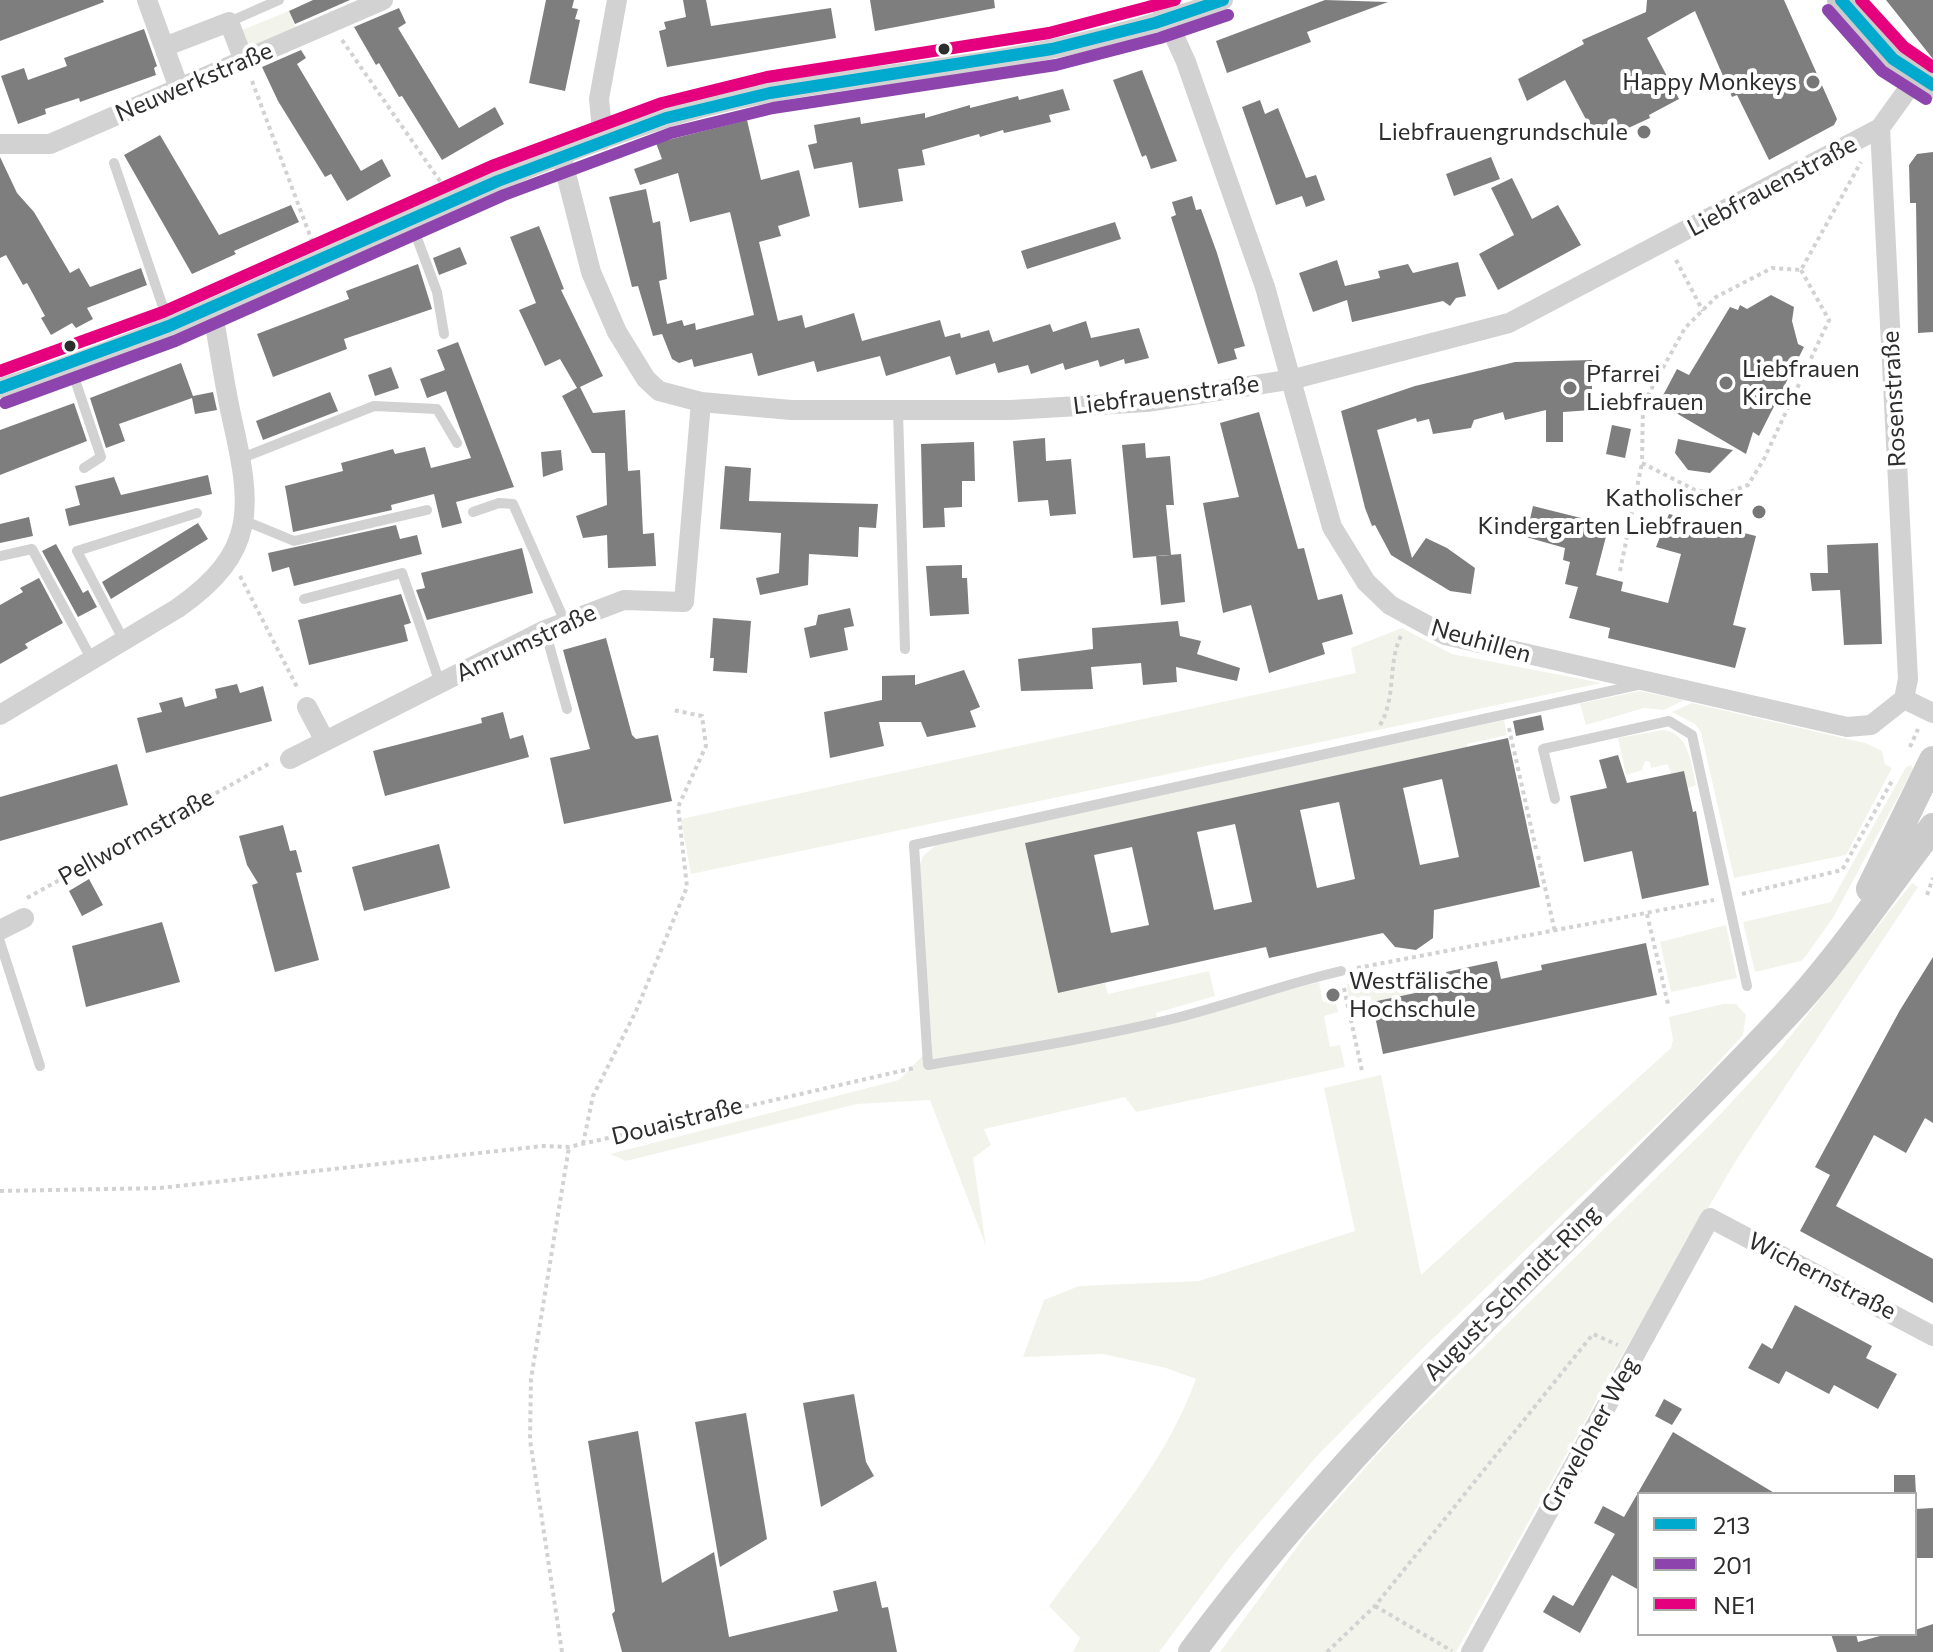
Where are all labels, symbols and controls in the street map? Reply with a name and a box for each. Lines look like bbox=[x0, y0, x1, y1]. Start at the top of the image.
street label: Neuwerkstraße bbox=[111, 36, 277, 128]
unlabelled marker bbox=[936, 41, 952, 57]
place label: Happy Monkeys bbox=[1622, 68, 1797, 96]
marker: Happy Monkeys bbox=[1804, 73, 1822, 91]
place label: Liebfrauengrundschule bbox=[1378, 118, 1628, 146]
marker: Liebfrauengrundschule bbox=[1635, 123, 1653, 141]
street label: Liebfrauenstraße bbox=[1682, 129, 1862, 243]
street label: Rosenstraße bbox=[1876, 330, 1912, 468]
unlabelled marker bbox=[62, 338, 78, 354]
place label: Liebfrauen Kirche bbox=[1742, 355, 1860, 411]
place label: Pfarrei Liebfrauen bbox=[1586, 360, 1704, 416]
street label: Liebfrauenstraße bbox=[1071, 369, 1261, 421]
marker: Liebfrauen Kirche bbox=[1717, 374, 1735, 392]
marker: Pfarrei Liebfrauen bbox=[1561, 379, 1579, 397]
place label: Katholischer Kindergarten Liebfrauen bbox=[1477, 484, 1743, 540]
marker: Katholischer Kindergarten Liebfrauen bbox=[1750, 503, 1768, 521]
street label: Amrumstraße bbox=[451, 598, 601, 688]
street label: Neuhillen bbox=[1428, 613, 1534, 669]
street label: Pellwormstraße bbox=[53, 782, 219, 892]
place label: Westfälische Hochschule bbox=[1349, 967, 1488, 1023]
marker: Westfälische Hochschule bbox=[1324, 986, 1342, 1004]
street label: Douaistraße bbox=[609, 1091, 745, 1151]
street label: August-Schmidt-Ring bbox=[1418, 1199, 1606, 1387]
street label: Wichernstraße bbox=[1743, 1226, 1901, 1326]
street label: Graveloher Weg bbox=[1535, 1352, 1645, 1518]
legend bbox=[1637, 1492, 1917, 1636]
text: 213 bbox=[1713, 1510, 1750, 1539]
text: 201 bbox=[1713, 1550, 1752, 1579]
text: NE1 bbox=[1713, 1590, 1756, 1619]

